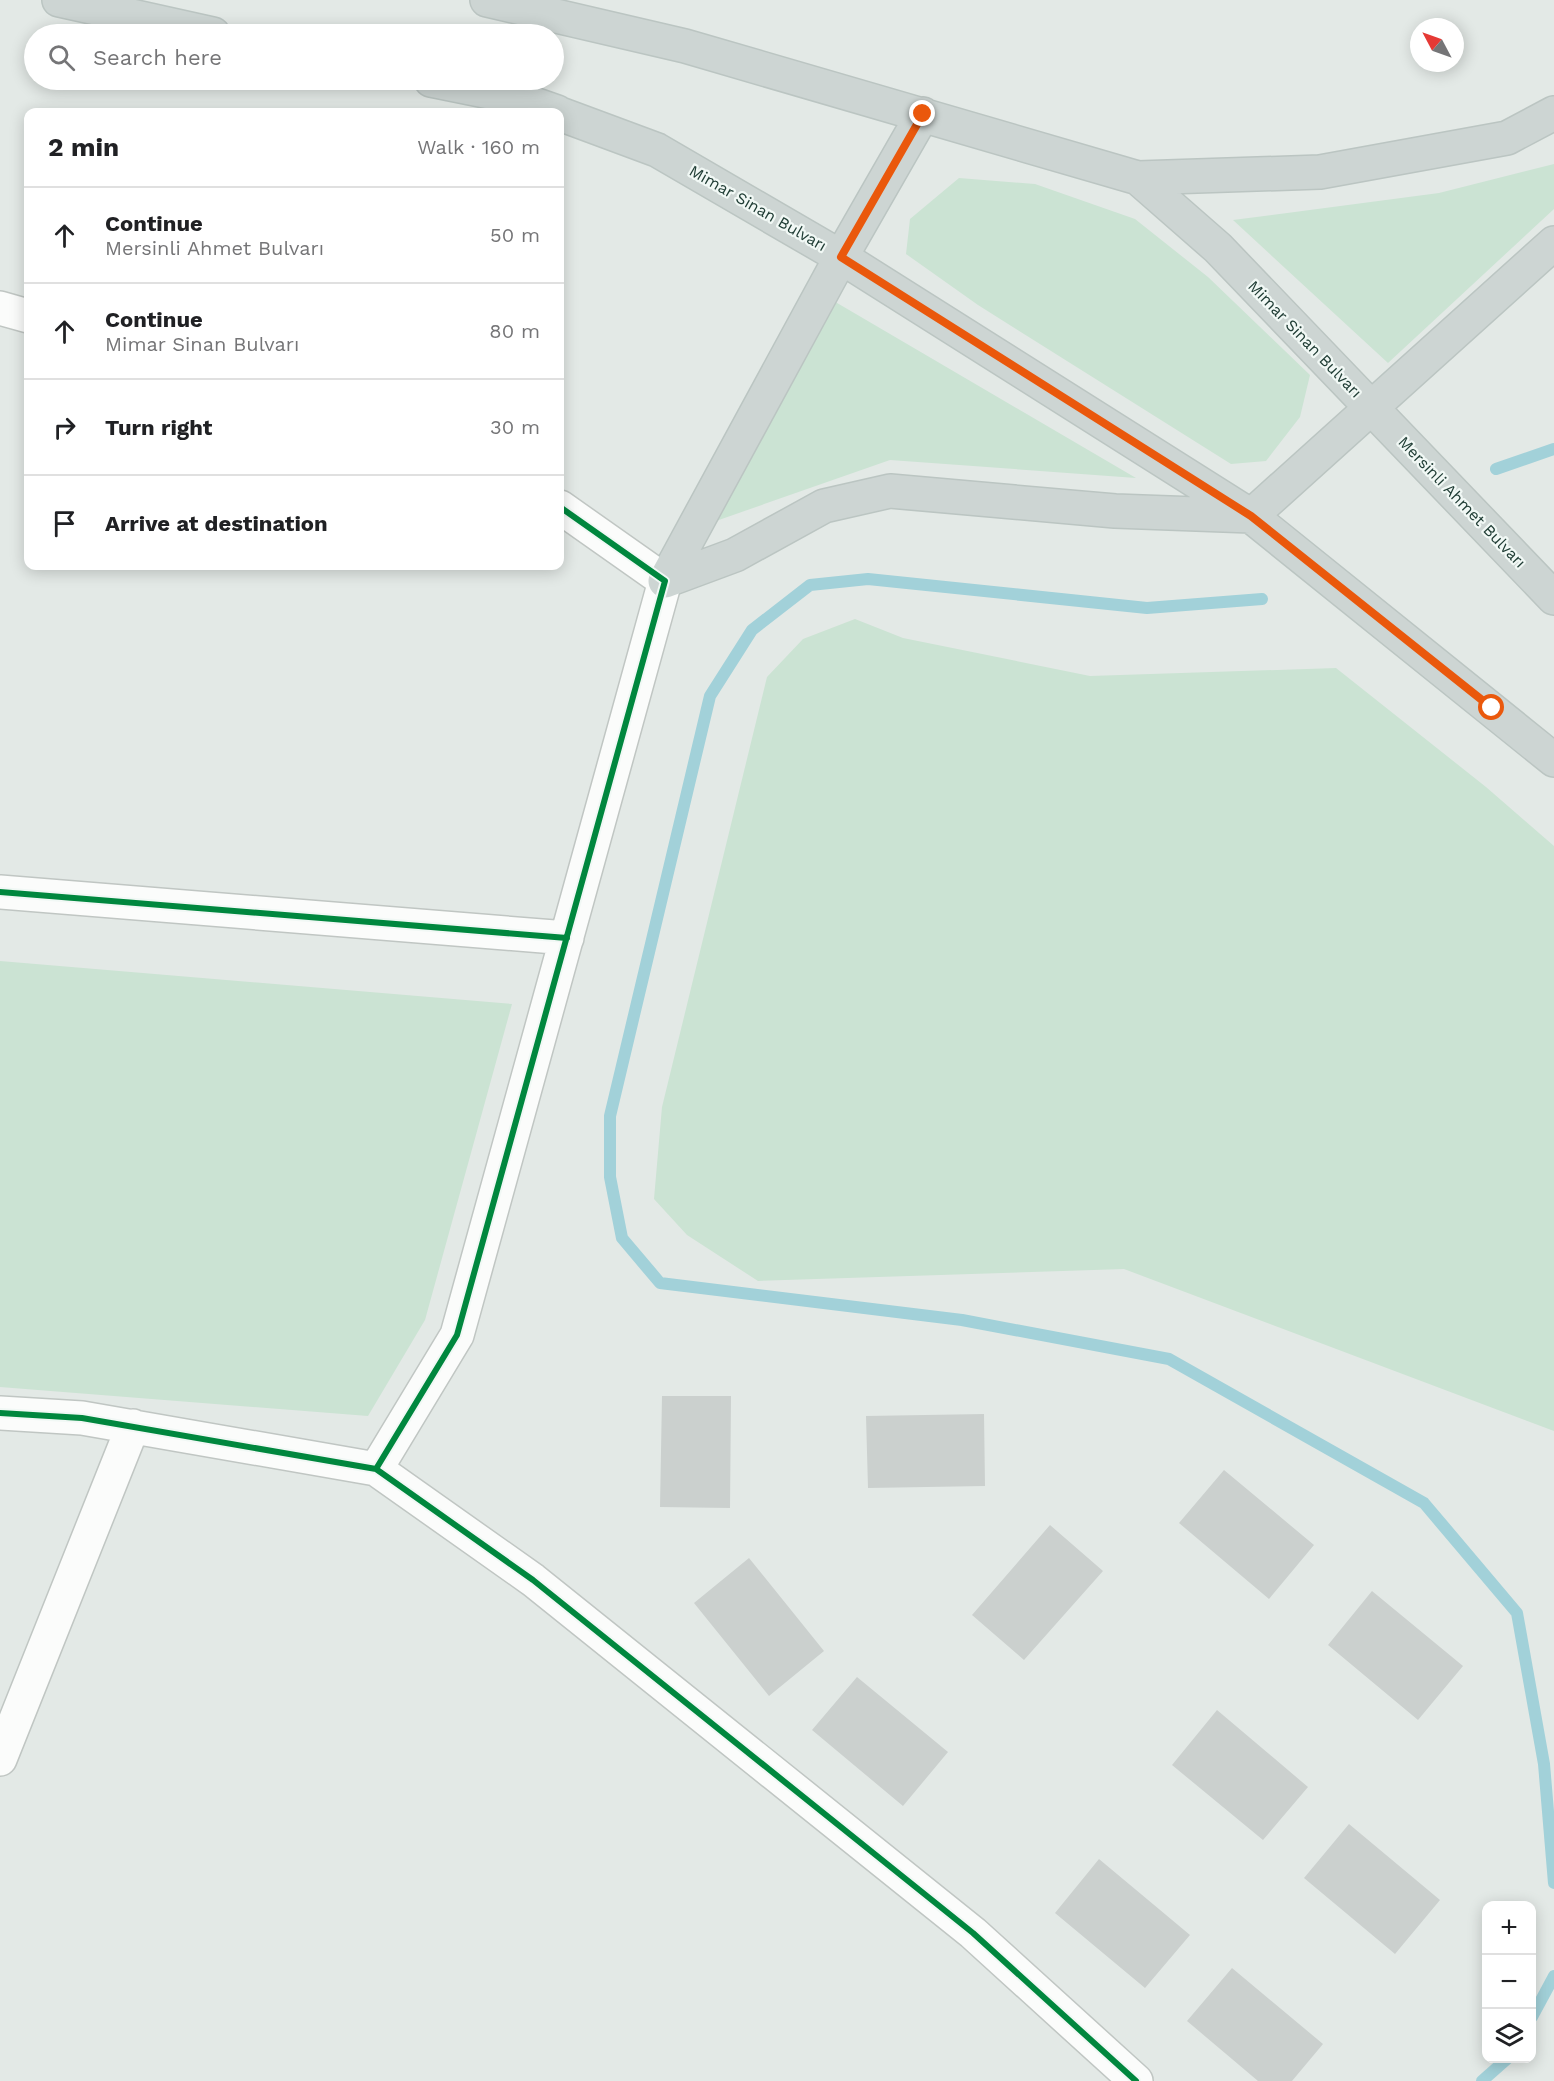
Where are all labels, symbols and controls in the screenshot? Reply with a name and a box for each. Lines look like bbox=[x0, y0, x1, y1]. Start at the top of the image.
north arrow bbox=[1410, 18, 1464, 72]
search box bbox=[24, 24, 564, 90]
icon: search bbox=[45, 41, 78, 74]
text: Search here bbox=[93, 45, 222, 70]
route end bbox=[909, 100, 935, 126]
text: 2 min bbox=[48, 132, 119, 162]
text: Walk · 160 m bbox=[417, 135, 540, 159]
street label: Mimar Sinan Bulvarı bbox=[686, 161, 830, 255]
text: Continue bbox=[105, 211, 203, 236]
icon: ahead bbox=[48, 219, 81, 252]
text: 50 m bbox=[490, 223, 540, 247]
text: Mersinli Ahmet Bulvarı bbox=[105, 236, 324, 260]
street label: Mimar Sinan Bulvarı bbox=[1244, 276, 1366, 402]
text: Continue bbox=[105, 307, 203, 332]
icon: ahead bbox=[48, 315, 81, 348]
text: 80 m bbox=[489, 319, 540, 343]
text: Mimar Sinan Bulvarı bbox=[105, 332, 299, 356]
icon: right bbox=[48, 411, 81, 444]
text: Turn right bbox=[105, 415, 212, 440]
text: 30 m bbox=[490, 415, 540, 439]
street label: Mersinli Ahmet Bulvarı bbox=[1394, 432, 1530, 572]
icon: arrive bbox=[48, 507, 81, 540]
text: Arrive at destination bbox=[105, 511, 328, 536]
route start bbox=[1478, 694, 1504, 720]
map controls bbox=[1482, 1901, 1536, 2063]
button: + bbox=[1482, 1901, 1536, 1955]
button: − bbox=[1482, 1955, 1536, 2009]
button: layers bbox=[1482, 2009, 1536, 2063]

